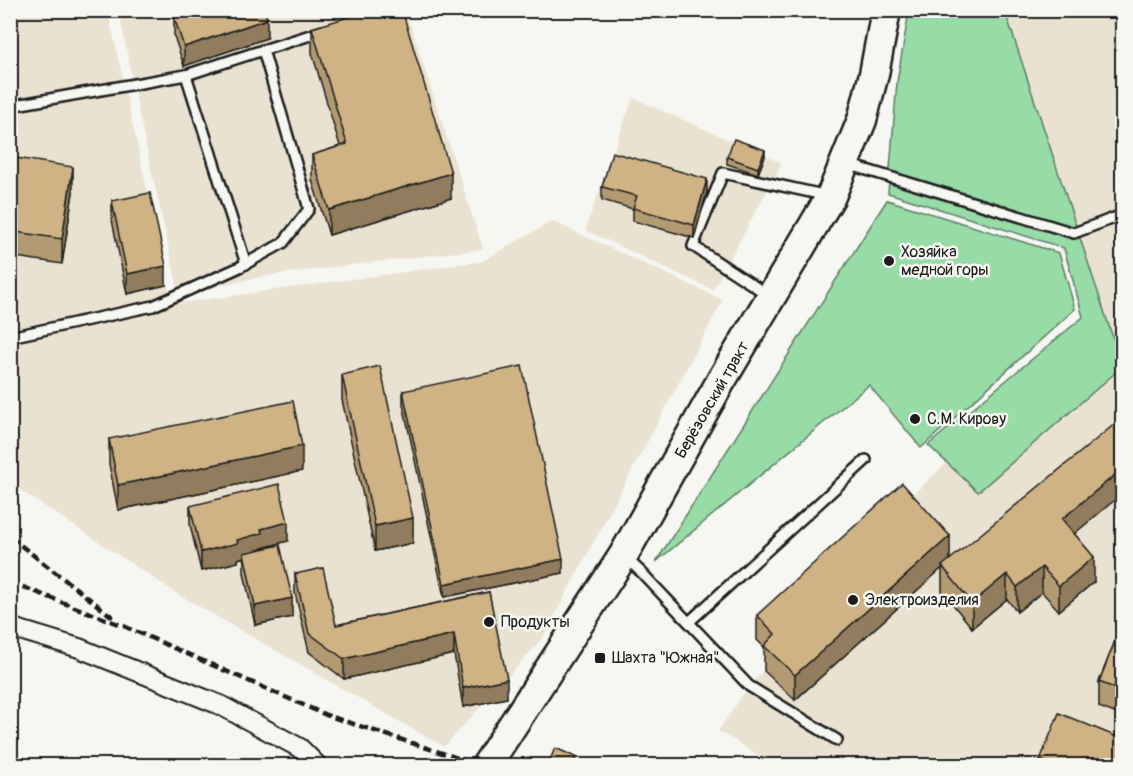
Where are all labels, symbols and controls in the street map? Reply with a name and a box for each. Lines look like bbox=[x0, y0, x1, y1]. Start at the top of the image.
place label: Хозяйка медной горы bbox=[901, 242, 989, 280]
marker: Хозяйка медной горы bbox=[882, 254, 896, 268]
street label: Берёзовский тракт bbox=[670, 338, 754, 462]
place label: С.М. Кирову bbox=[927, 409, 1006, 429]
marker: С.М. Кирову bbox=[908, 412, 922, 426]
place label: Электроизделия bbox=[865, 590, 979, 610]
marker: Электроизделия bbox=[846, 593, 860, 607]
place label: Продукты bbox=[501, 612, 570, 632]
marker: Продукты bbox=[482, 615, 496, 629]
place label: Шахта "Южная" bbox=[612, 648, 719, 668]
marker: Шахта "Южная" bbox=[593, 651, 607, 665]

